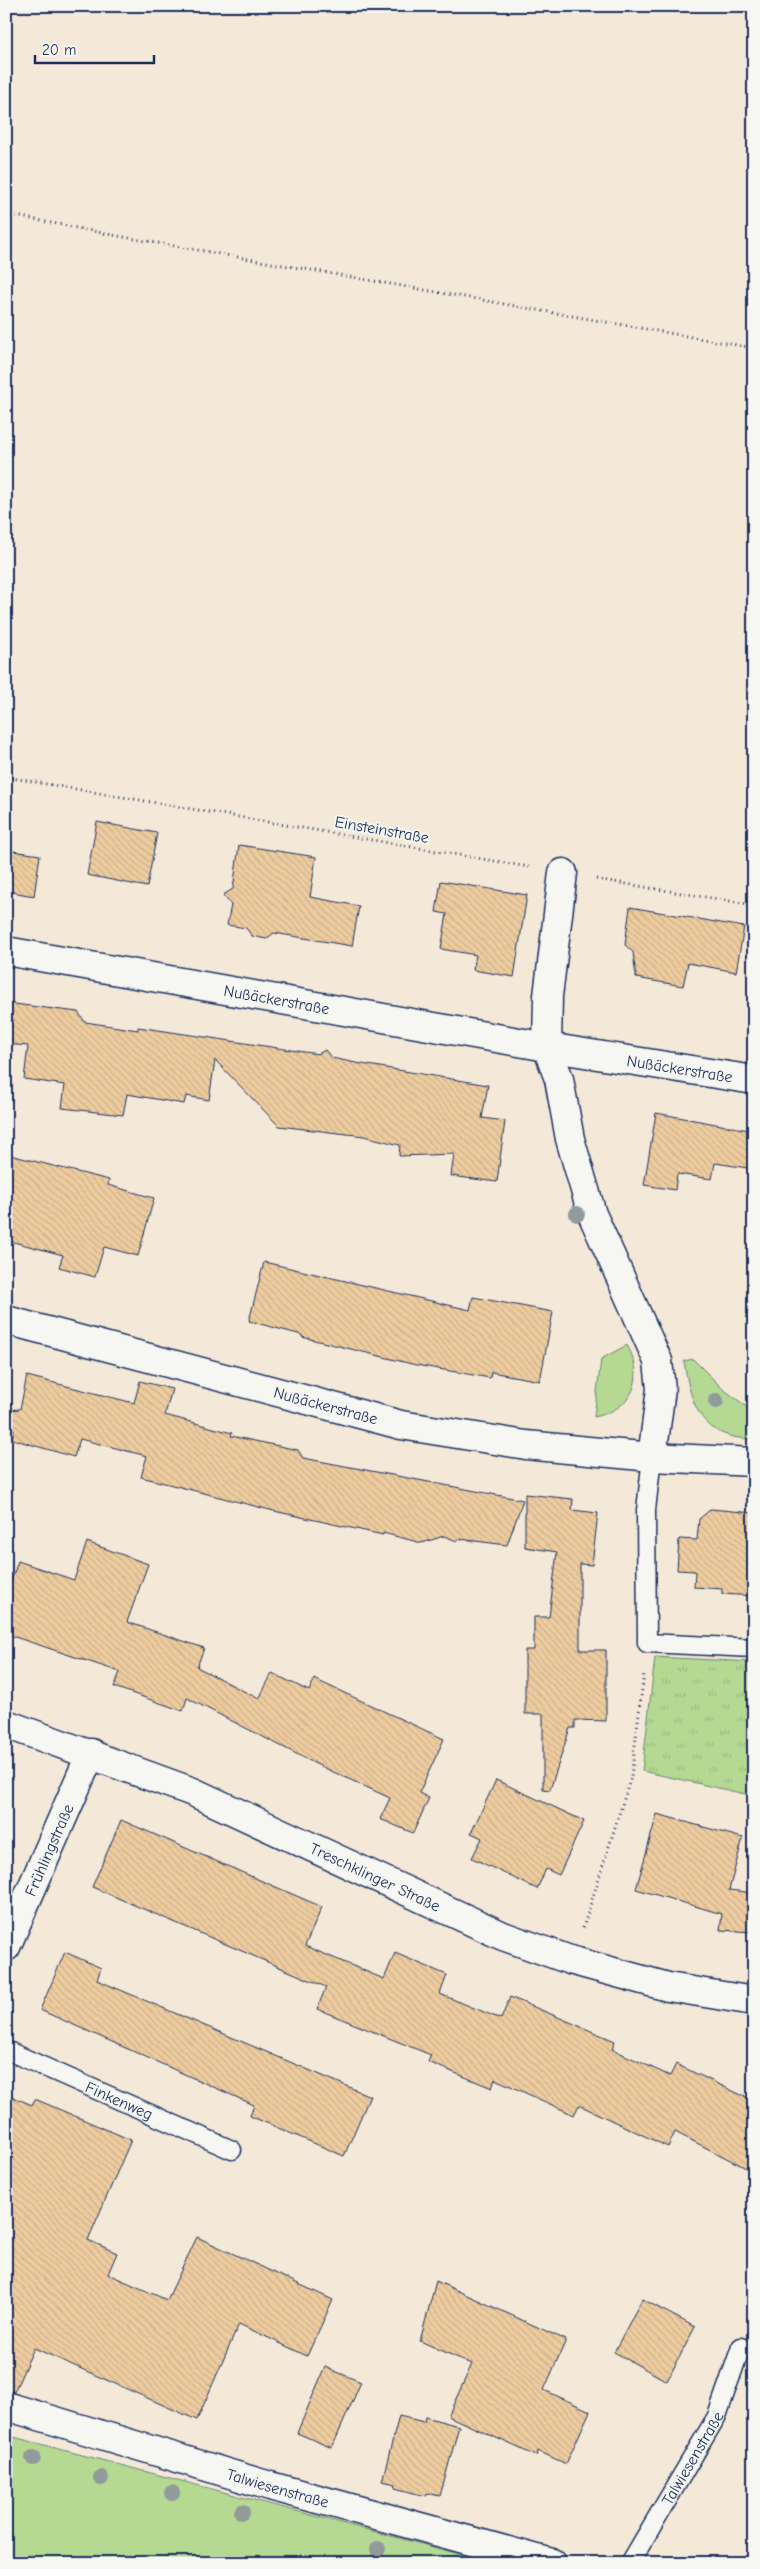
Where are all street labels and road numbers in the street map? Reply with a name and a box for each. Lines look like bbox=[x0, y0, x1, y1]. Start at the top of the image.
street label: Einsteinstraße bbox=[333, 813, 430, 847]
street label: Nußäckerstraße bbox=[222, 982, 331, 1018]
street label: Nußäckerstraße bbox=[625, 1052, 734, 1086]
street label: Nußäckerstraße bbox=[272, 1384, 380, 1428]
street label: Frühlingstraße bbox=[21, 1801, 78, 1899]
street label: Treschklinger Straße bbox=[307, 1840, 443, 1916]
street label: Finkenweg bbox=[82, 2078, 155, 2124]
street label: Talwiesenstraße bbox=[658, 2409, 728, 2508]
street label: Talwiesenstraße bbox=[224, 2465, 331, 2512]

